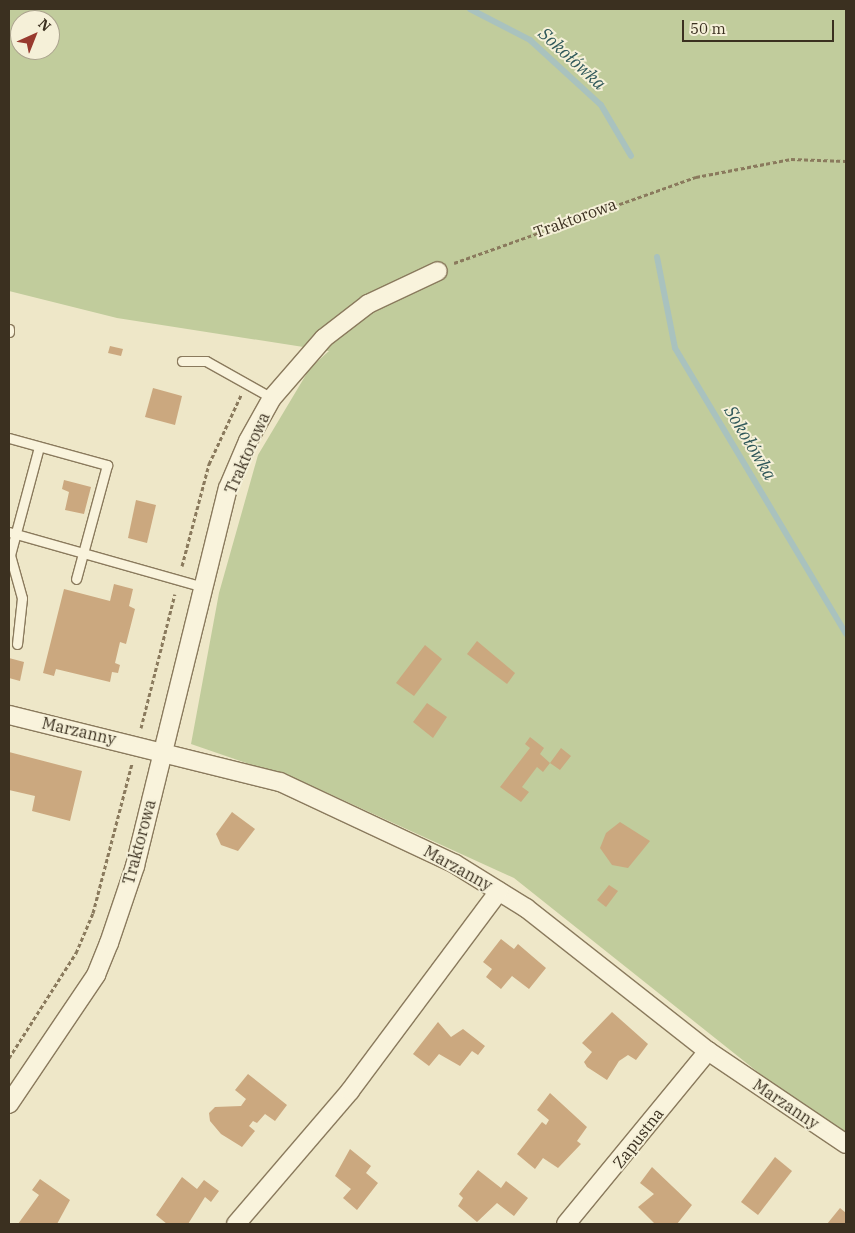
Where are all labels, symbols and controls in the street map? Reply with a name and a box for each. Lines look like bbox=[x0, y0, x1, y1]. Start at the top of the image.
north arrow bbox=[10, 10, 60, 60]
scale bar bbox=[685, 10, 838, 42]
text: N bbox=[34, 15, 55, 35]
text: 50 m bbox=[690, 19, 726, 38]
water label: Sokołówka bbox=[534, 23, 610, 95]
street label: Traktorowa bbox=[531, 194, 619, 242]
water label: Sokołówka bbox=[719, 402, 781, 484]
street label: Traktorowa bbox=[221, 409, 273, 497]
street label: Marzanny bbox=[40, 713, 118, 749]
street label: Traktorowa bbox=[118, 798, 160, 886]
street label: Marzanny bbox=[420, 841, 496, 895]
street label: Marzanny bbox=[749, 1075, 823, 1133]
street label: Zapustna bbox=[609, 1104, 667, 1172]

